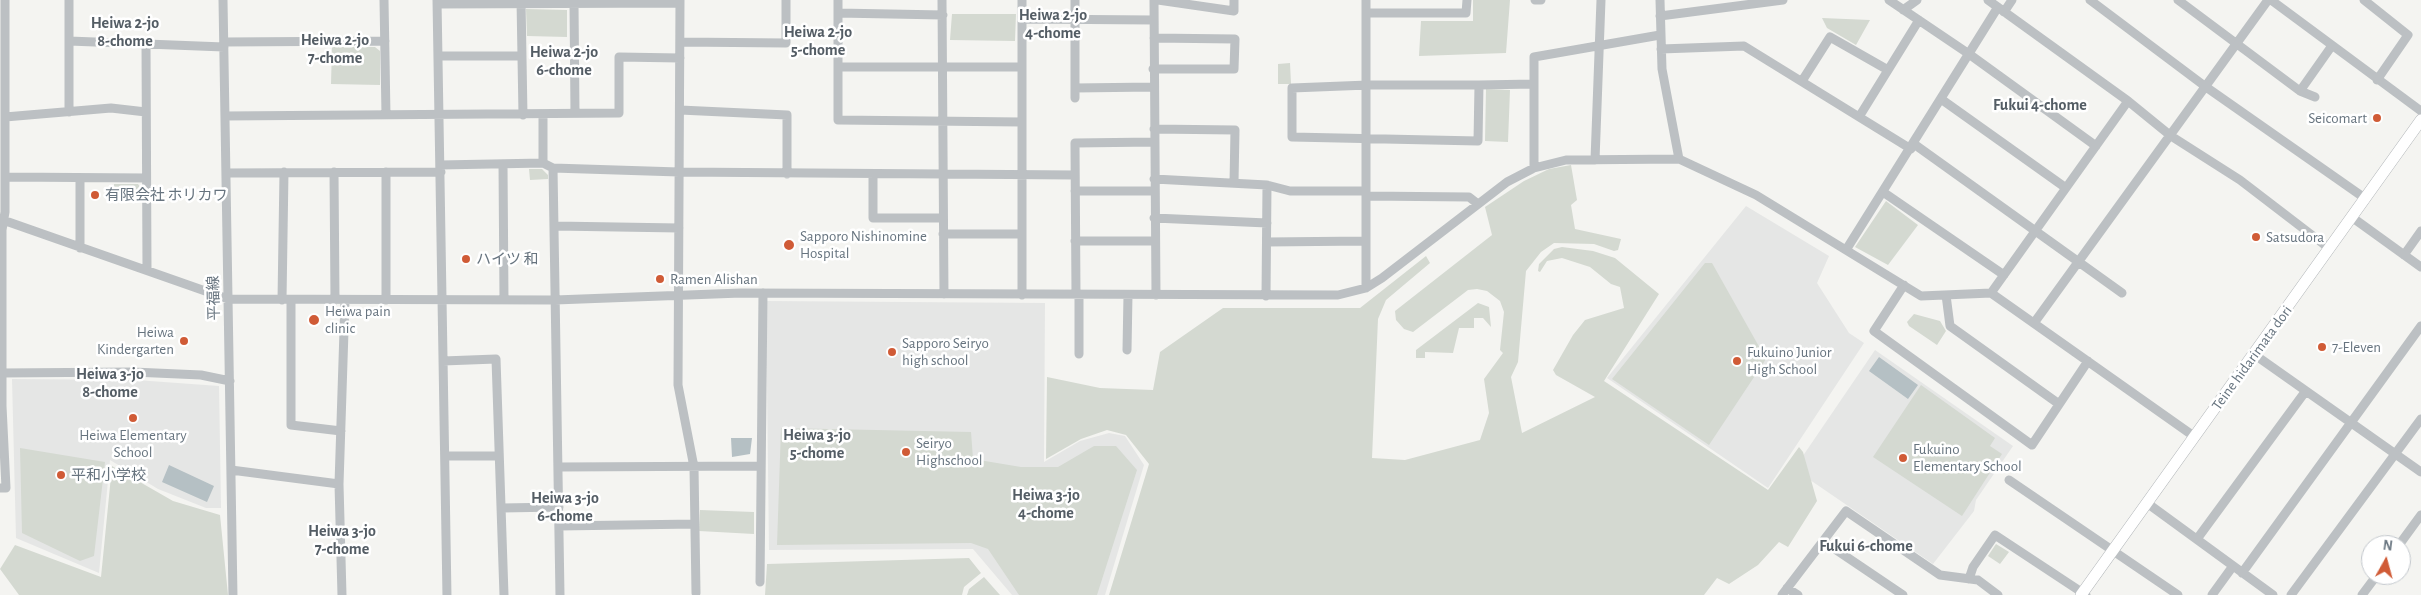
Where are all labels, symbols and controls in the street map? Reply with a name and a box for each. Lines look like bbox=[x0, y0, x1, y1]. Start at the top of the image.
district label: Heiwa 2-jo 4-chome bbox=[1019, 5, 1087, 43]
district label: Heiwa 2-jo 8-chome bbox=[91, 13, 159, 51]
district label: Heiwa 2-jo 5-chome bbox=[784, 22, 852, 60]
district label: Heiwa 2-jo 7-chome bbox=[301, 30, 369, 68]
district label: Heiwa 2-jo 6-chome bbox=[530, 42, 598, 80]
district label: Fukui 4-chome bbox=[1993, 95, 2087, 115]
place label: Seicomart bbox=[2308, 109, 2367, 127]
marker: Seicomart bbox=[2371, 112, 2383, 124]
place label: 有限会社 ホリカワ bbox=[105, 186, 227, 204]
marker: 有限会社 ホリカワ bbox=[89, 189, 101, 201]
place label: Sapporo Nishinomine Hospital bbox=[800, 227, 927, 262]
place label: Satsudora bbox=[2266, 228, 2324, 246]
marker: Satsudora bbox=[2250, 231, 2262, 243]
marker: Sapporo Nishinomine Hospital bbox=[782, 238, 796, 252]
place label: ハイツ 和 bbox=[476, 250, 538, 268]
marker: ハイツ 和 bbox=[460, 253, 472, 265]
place label: Ramen Alishan bbox=[670, 270, 758, 288]
marker: Ramen Alishan bbox=[654, 273, 666, 285]
street label: 平福線 bbox=[205, 275, 223, 321]
place label: Heiwa pain clinic bbox=[325, 302, 391, 337]
street label: Teine hidarimata dori bbox=[2208, 302, 2296, 414]
marker: Heiwa pain clinic bbox=[307, 313, 321, 327]
place label: Heiwa Kindergarten bbox=[97, 323, 174, 358]
place label: Sapporo Seiryo high school bbox=[902, 334, 989, 369]
marker: Heiwa Kindergarten bbox=[178, 335, 190, 347]
place label: 7-Eleven bbox=[2332, 338, 2381, 356]
marker: 7-Eleven bbox=[2316, 341, 2328, 353]
place label: Fukuino Junior High School bbox=[1747, 343, 1832, 378]
marker: Sapporo Seiryo high school bbox=[886, 346, 898, 358]
marker: Fukuino Junior High School bbox=[1731, 355, 1743, 367]
district label: Heiwa 3-jo 8-chome bbox=[76, 364, 144, 402]
marker: Heiwa Elementary School bbox=[127, 412, 139, 424]
district label: Heiwa 3-jo 5-chome bbox=[783, 425, 851, 463]
place label: Heiwa Elementary School bbox=[79, 426, 187, 461]
place label: Seiryo Highschool bbox=[916, 434, 983, 469]
place label: Fukuino Elementary School bbox=[1913, 440, 2022, 475]
marker: Seiryo Highschool bbox=[900, 446, 912, 458]
marker: Fukuino Elementary School bbox=[1897, 452, 1909, 464]
place label: 平和小学校 bbox=[71, 466, 146, 484]
marker: 平和小学校 bbox=[55, 469, 67, 481]
district label: Heiwa 3-jo 4-chome bbox=[1012, 485, 1080, 523]
district label: Heiwa 3-jo 6-chome bbox=[531, 488, 599, 526]
district label: Heiwa 3-jo 7-chome bbox=[308, 521, 376, 559]
north arrow bbox=[2361, 535, 2411, 585]
district label: Fukui 6-chome bbox=[1819, 536, 1913, 556]
text: N bbox=[2382, 539, 2393, 554]

